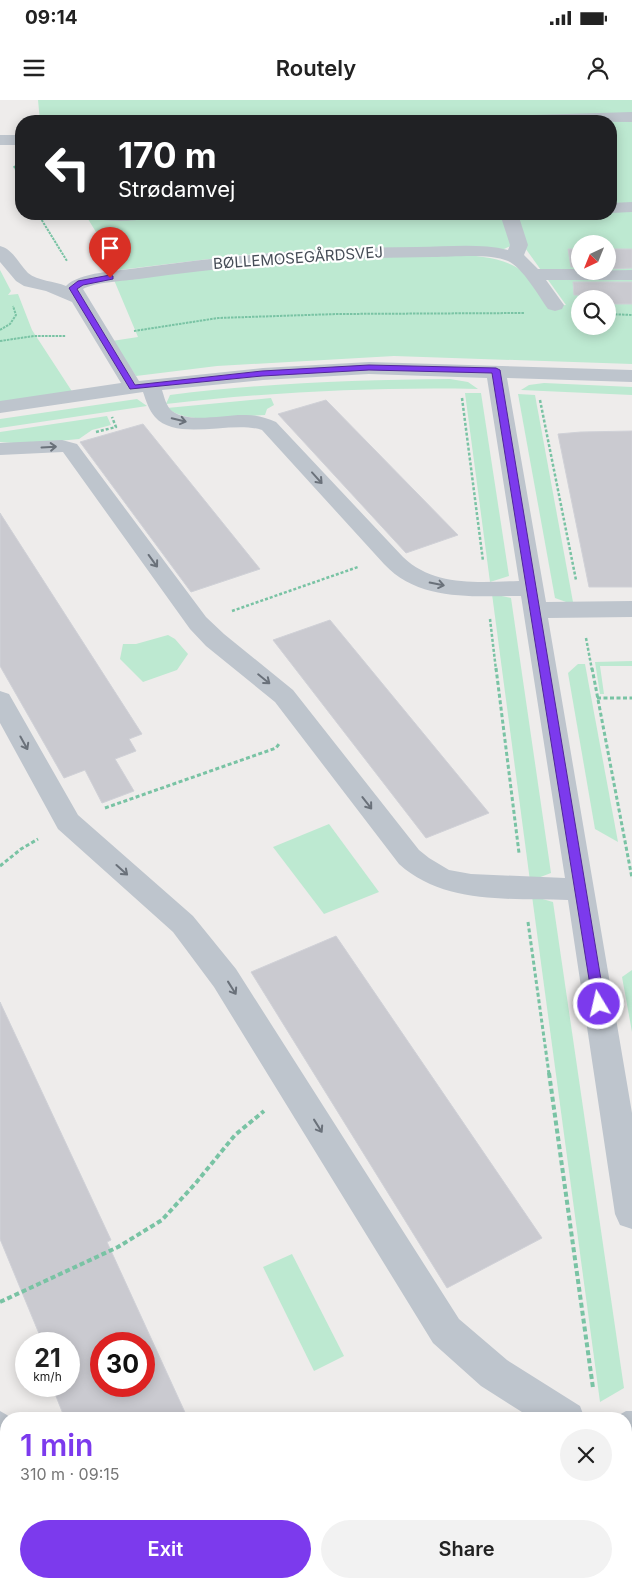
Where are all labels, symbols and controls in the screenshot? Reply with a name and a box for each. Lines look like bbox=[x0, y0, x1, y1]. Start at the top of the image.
text: 09:14 bbox=[25, 6, 78, 29]
icon: menu bbox=[20, 54, 48, 82]
icon: person bbox=[584, 54, 612, 82]
text: Routely bbox=[276, 55, 356, 81]
text: 170 m bbox=[118, 134, 217, 176]
icon: left bbox=[35, 135, 100, 200]
text: Strødamvej bbox=[118, 176, 235, 202]
pin bbox=[89, 227, 131, 278]
icon: arrive bbox=[96, 234, 124, 262]
north arrow bbox=[571, 235, 616, 280]
map controls bbox=[571, 235, 616, 335]
street label: BØLLEMOSEGÅRDSVEJ bbox=[212, 242, 383, 273]
button: search bbox=[571, 290, 616, 335]
one-way arrow bbox=[171, 416, 187, 425]
one-way arrow bbox=[40, 442, 56, 451]
one-way arrow bbox=[311, 472, 323, 484]
one-way arrow bbox=[148, 554, 159, 567]
one-way arrow bbox=[428, 580, 444, 589]
one-way arrow bbox=[257, 673, 270, 684]
one-way arrow bbox=[19, 735, 29, 750]
one-way arrow bbox=[362, 796, 373, 809]
one-way arrow bbox=[115, 864, 128, 875]
position arrow bbox=[572, 977, 624, 1029]
one-way arrow bbox=[227, 981, 237, 995]
one-way arrow bbox=[312, 1119, 323, 1133]
speed limit sign: 30 bbox=[90, 1332, 155, 1397]
text: 21 bbox=[34, 1343, 61, 1373]
text: km/h bbox=[33, 1369, 62, 1384]
text: 1 min bbox=[20, 1427, 93, 1463]
button: close bbox=[560, 1429, 612, 1481]
text: 310 m · 09:15 bbox=[20, 1464, 119, 1484]
button: Exit bbox=[20, 1520, 311, 1578]
button: Share bbox=[321, 1520, 612, 1578]

